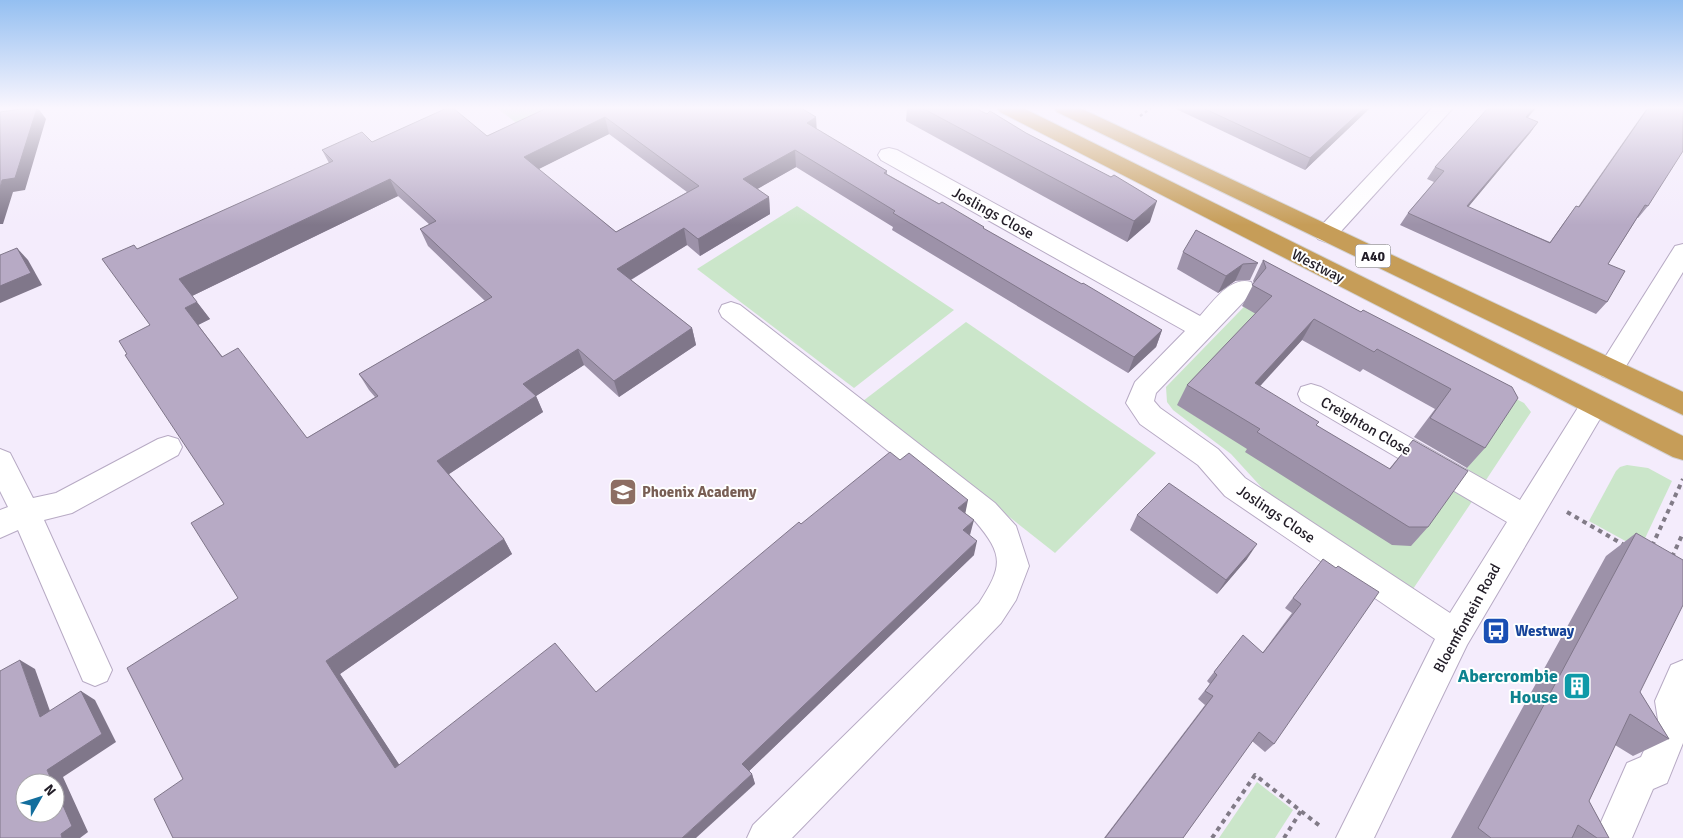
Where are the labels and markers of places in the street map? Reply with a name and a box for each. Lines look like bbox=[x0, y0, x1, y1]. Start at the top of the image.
school or university icon: Phoenix Academy bbox=[608, 477, 638, 507]
place label: Phoenix Academy bbox=[642, 483, 757, 501]
bus stop icon: Westway bbox=[1481, 616, 1511, 646]
place label: Westway bbox=[1515, 622, 1575, 640]
place label: Abercrombie House bbox=[1458, 665, 1558, 708]
building icon: Abercrombie House bbox=[1562, 671, 1592, 701]

